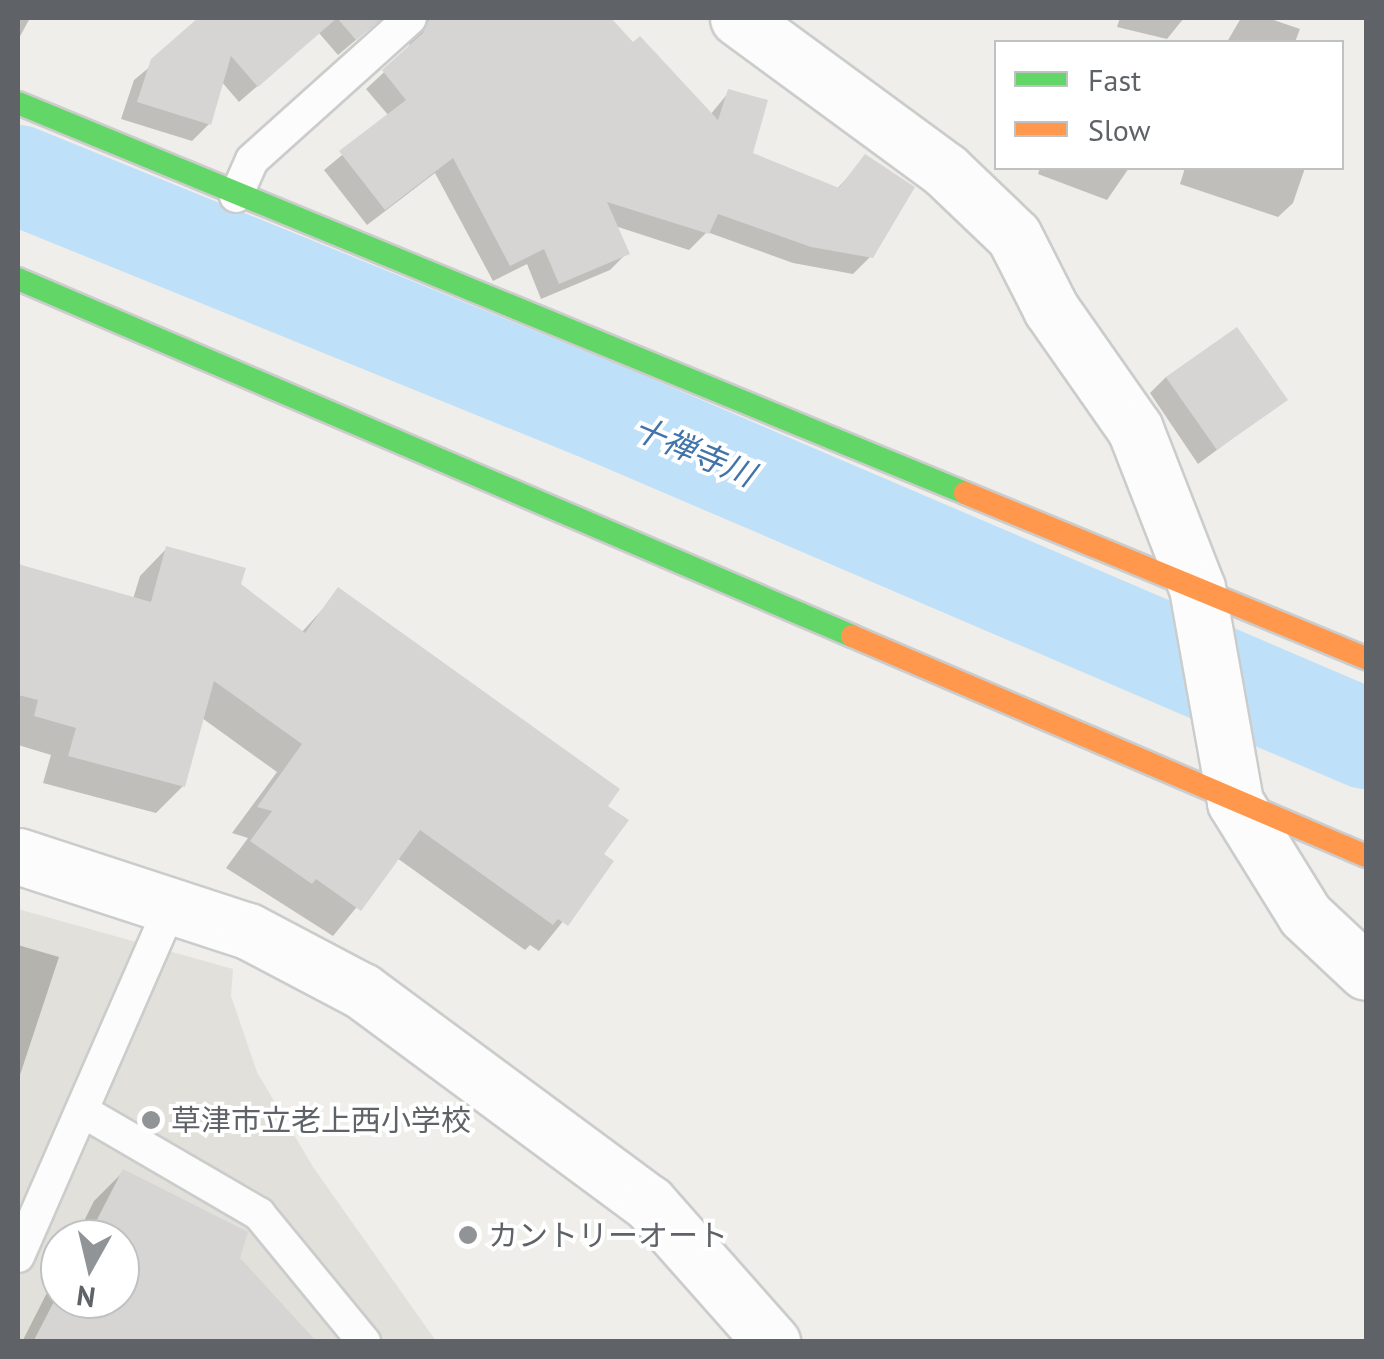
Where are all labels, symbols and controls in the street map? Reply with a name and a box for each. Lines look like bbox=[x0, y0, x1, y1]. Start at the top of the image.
legend bbox=[994, 40, 1344, 170]
text: Fast bbox=[1088, 60, 1141, 99]
text: Slow bbox=[1088, 110, 1151, 149]
water label: 十禅寺川 bbox=[628, 408, 760, 494]
place label: 草津市立老上西小学校 bbox=[171, 1102, 471, 1138]
marker: 草津市立老上西小学校 bbox=[140, 1109, 162, 1131]
place label: カントリーオート bbox=[488, 1217, 728, 1253]
north arrow bbox=[40, 1219, 140, 1319]
marker: カントリーオート bbox=[457, 1224, 479, 1246]
text: N bbox=[74, 1278, 98, 1317]

